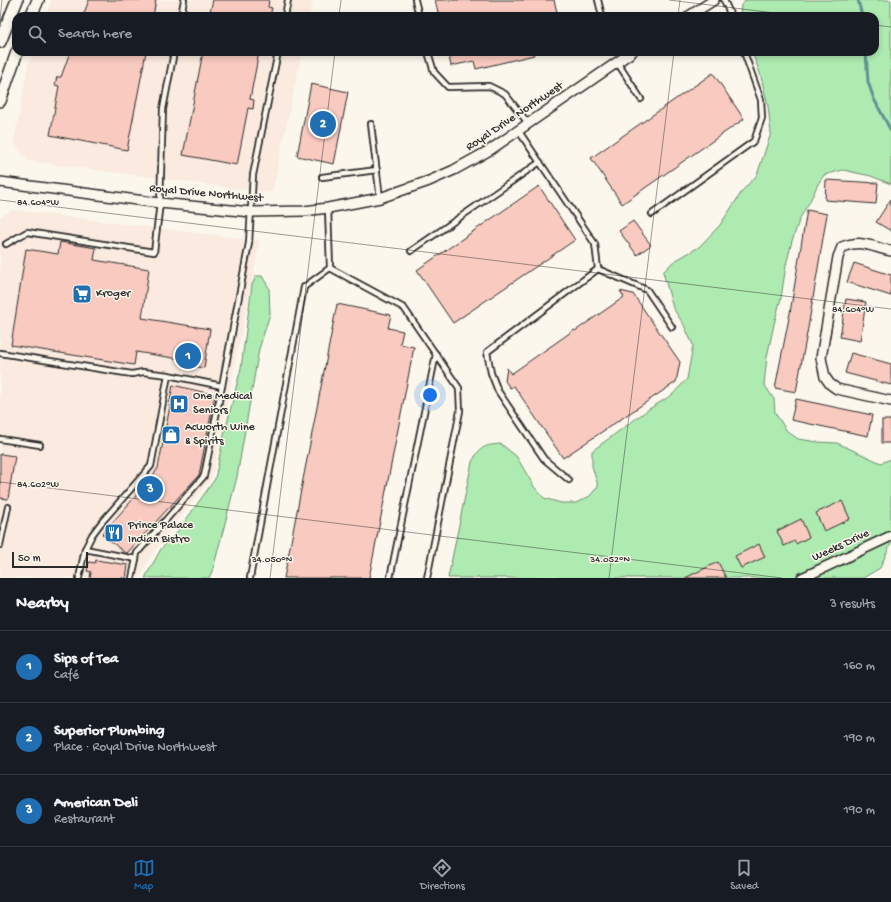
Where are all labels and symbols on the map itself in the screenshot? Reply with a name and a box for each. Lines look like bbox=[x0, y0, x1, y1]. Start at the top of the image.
street label: Royal Drive Northwest bbox=[464, 79, 567, 155]
pin: 2 bbox=[310, 109, 336, 139]
street label: Royal Drive Northwest bbox=[149, 182, 265, 206]
text: 84.604°W bbox=[17, 197, 59, 209]
supermarket icon: Kroger bbox=[71, 283, 93, 305]
place label: Kroger bbox=[96, 287, 132, 301]
text: 84.604°W bbox=[832, 304, 874, 316]
pin: 1 bbox=[175, 341, 201, 371]
your location bbox=[420, 385, 440, 405]
place label: One Medical Seniors bbox=[193, 390, 253, 418]
hospital icon: One Medical Seniors bbox=[168, 393, 190, 415]
place label: Acworth Wine & Spirits bbox=[185, 421, 256, 449]
shop icon: Acworth Wine & Spirits bbox=[160, 424, 182, 446]
pin: 3 bbox=[137, 474, 163, 504]
text: 84.602°W bbox=[17, 479, 59, 491]
place label: Prince Palace Indian Bistro bbox=[127, 519, 194, 547]
restaurant icon: Prince Palace Indian Bistro bbox=[103, 522, 125, 544]
street label: Weeks Drive bbox=[810, 526, 872, 565]
scale bar bbox=[12, 550, 88, 569]
text: 34.050°N bbox=[251, 554, 293, 566]
text: 34.052°N bbox=[589, 554, 630, 566]

